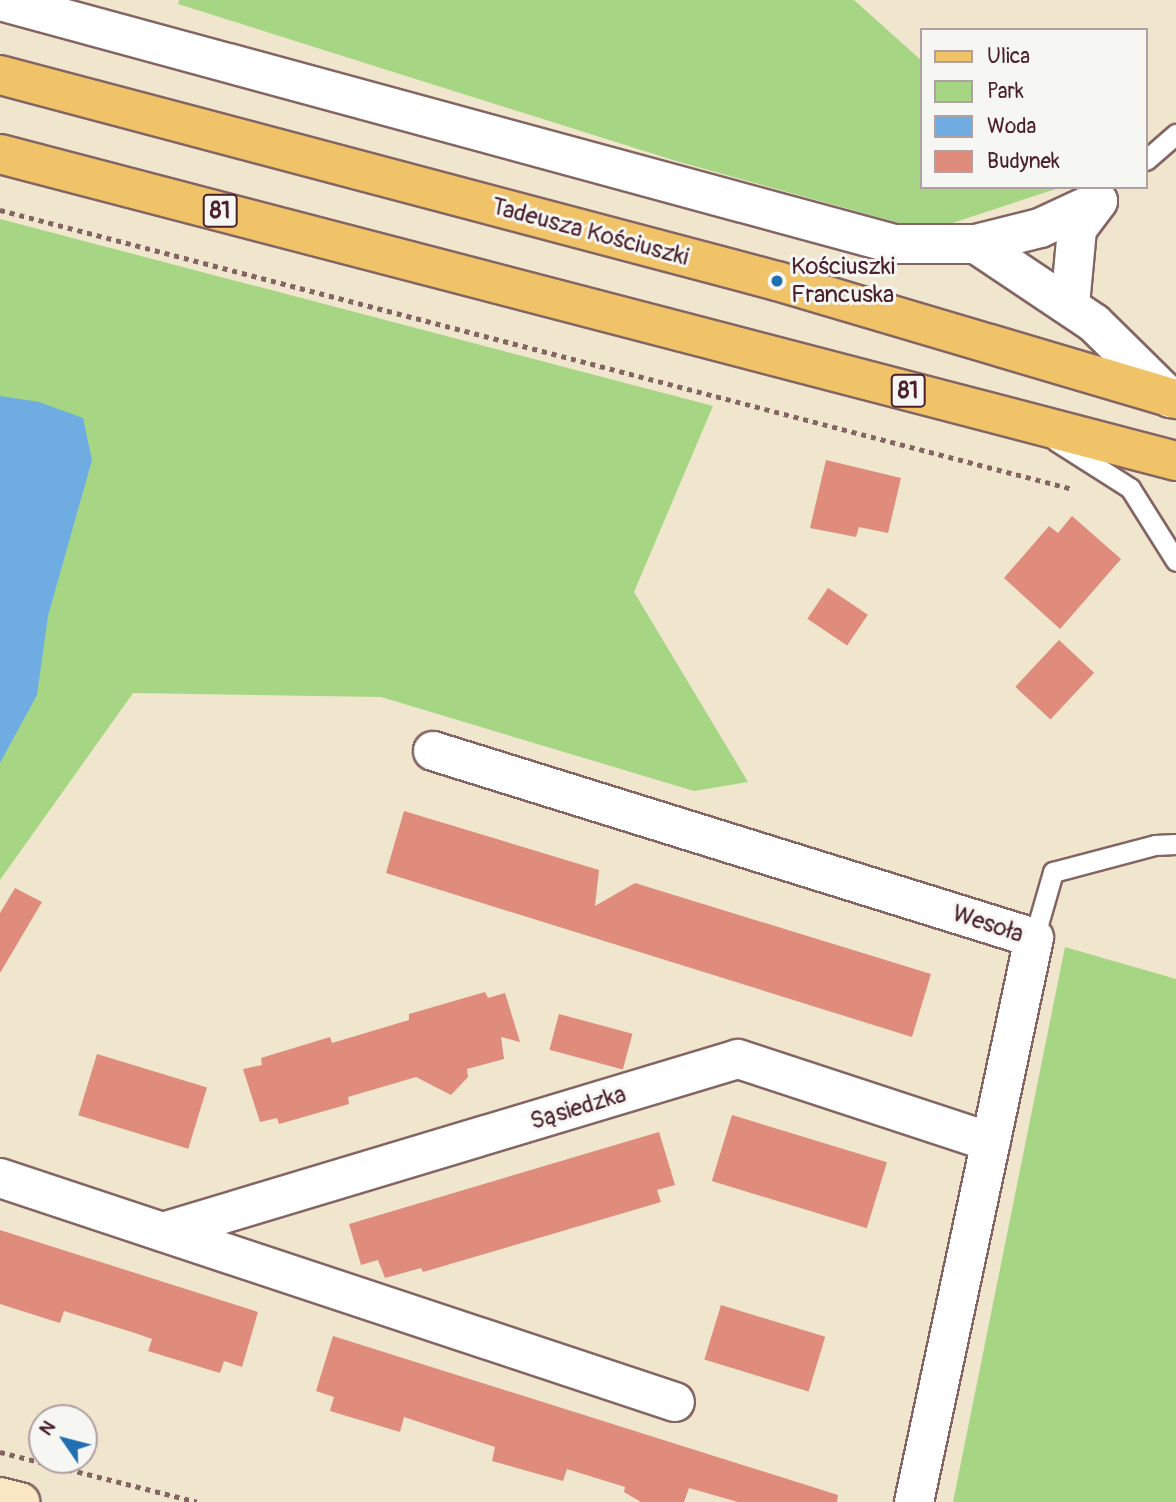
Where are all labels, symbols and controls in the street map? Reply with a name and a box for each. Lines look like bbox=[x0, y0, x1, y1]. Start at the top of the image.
legend bbox=[920, 28, 1148, 189]
text: Ulica bbox=[987, 43, 1030, 70]
text: Park bbox=[987, 78, 1024, 105]
text: Woda bbox=[987, 113, 1036, 140]
text: Budynek bbox=[987, 148, 1060, 175]
road number: 81 bbox=[202, 192, 238, 230]
street label: Tadeusza Kościuszki bbox=[488, 192, 692, 272]
place label: Kościuszki Francuska bbox=[791, 253, 895, 309]
marker: Kościuszki Francuska bbox=[769, 273, 785, 289]
road number: 81 bbox=[890, 372, 926, 410]
street label: Wesoła bbox=[949, 899, 1027, 949]
street label: Sąsiedzka bbox=[527, 1080, 629, 1136]
north arrow bbox=[28, 1404, 98, 1474]
text: N bbox=[34, 1416, 61, 1440]

